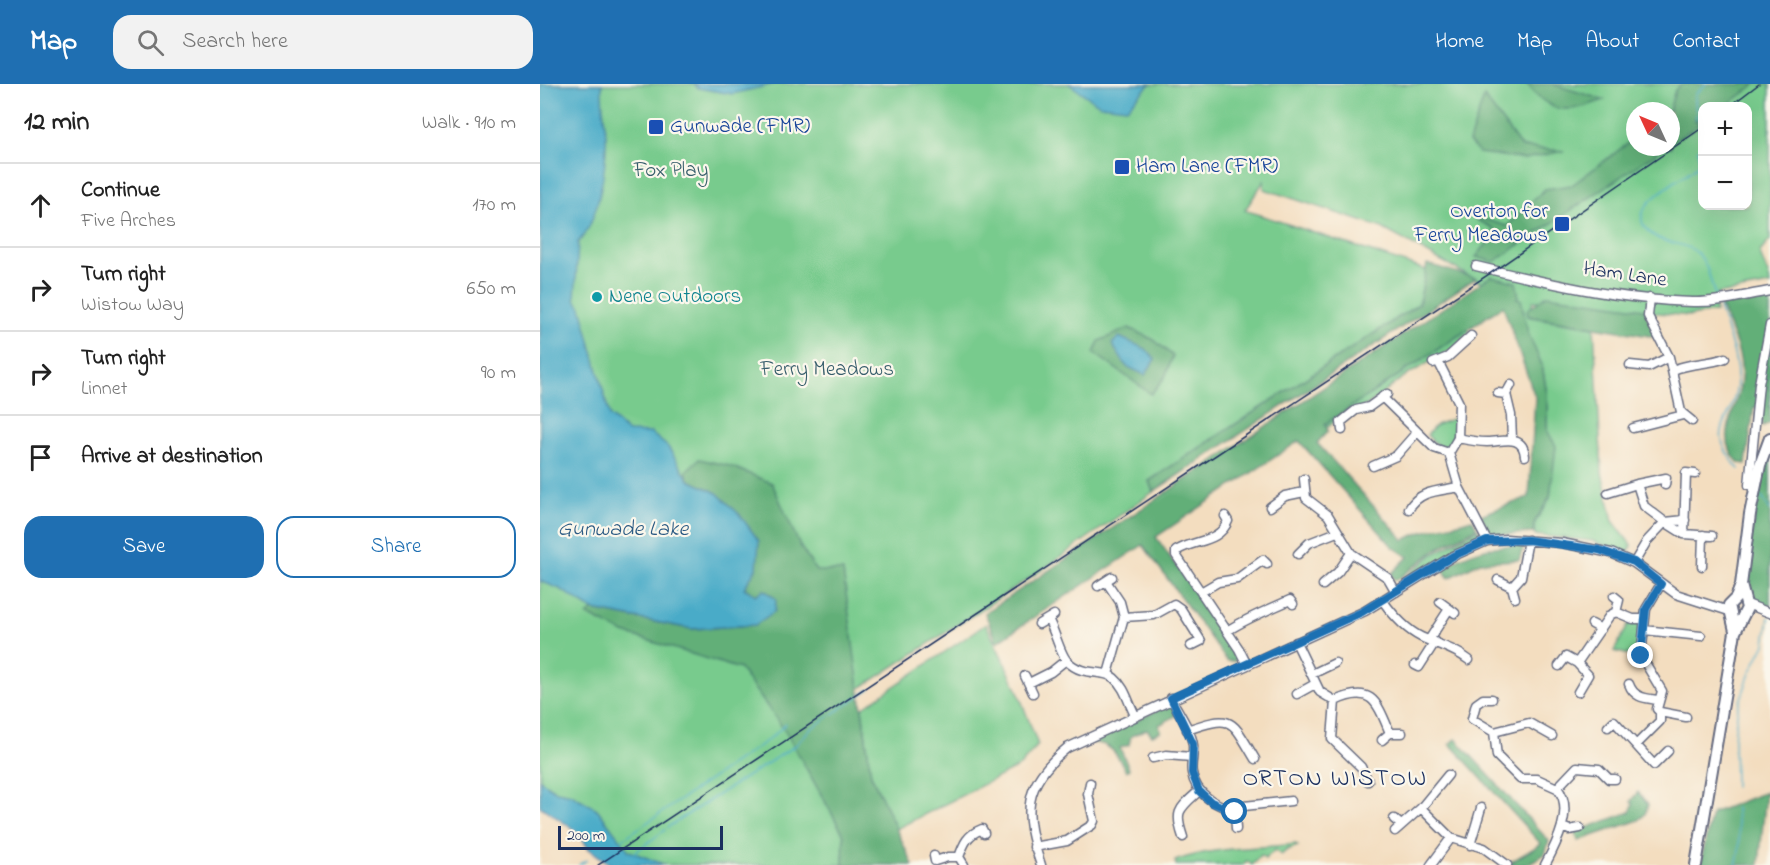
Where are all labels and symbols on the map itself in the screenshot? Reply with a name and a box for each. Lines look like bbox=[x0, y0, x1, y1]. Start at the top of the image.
north arrow bbox=[1626, 102, 1680, 156]
place label: Gunwade (FMR) bbox=[670, 112, 810, 142]
marker: Gunwade (FMR) bbox=[647, 118, 665, 136]
place label: Ham Lane (FMR) bbox=[1136, 152, 1278, 182]
park label: Fox Play bbox=[633, 156, 708, 188]
marker: Ham Lane (FMR) bbox=[1113, 158, 1131, 176]
place label: Overton for Ferry Meadows bbox=[1413, 197, 1548, 253]
marker: Overton for Ferry Meadows bbox=[1553, 215, 1571, 233]
street label: Ham Lane bbox=[1581, 254, 1669, 296]
place label: Nene Outdoors bbox=[609, 282, 741, 312]
marker: Nene Outdoors bbox=[590, 290, 604, 304]
park label: Ferry Meadows bbox=[759, 355, 894, 387]
water label: Gunwade Lake bbox=[558, 514, 689, 546]
route end bbox=[1627, 642, 1653, 668]
district label: ORTON WISTOW bbox=[1242, 762, 1428, 797]
route start bbox=[1221, 798, 1247, 824]
scale bar bbox=[558, 823, 723, 850]

